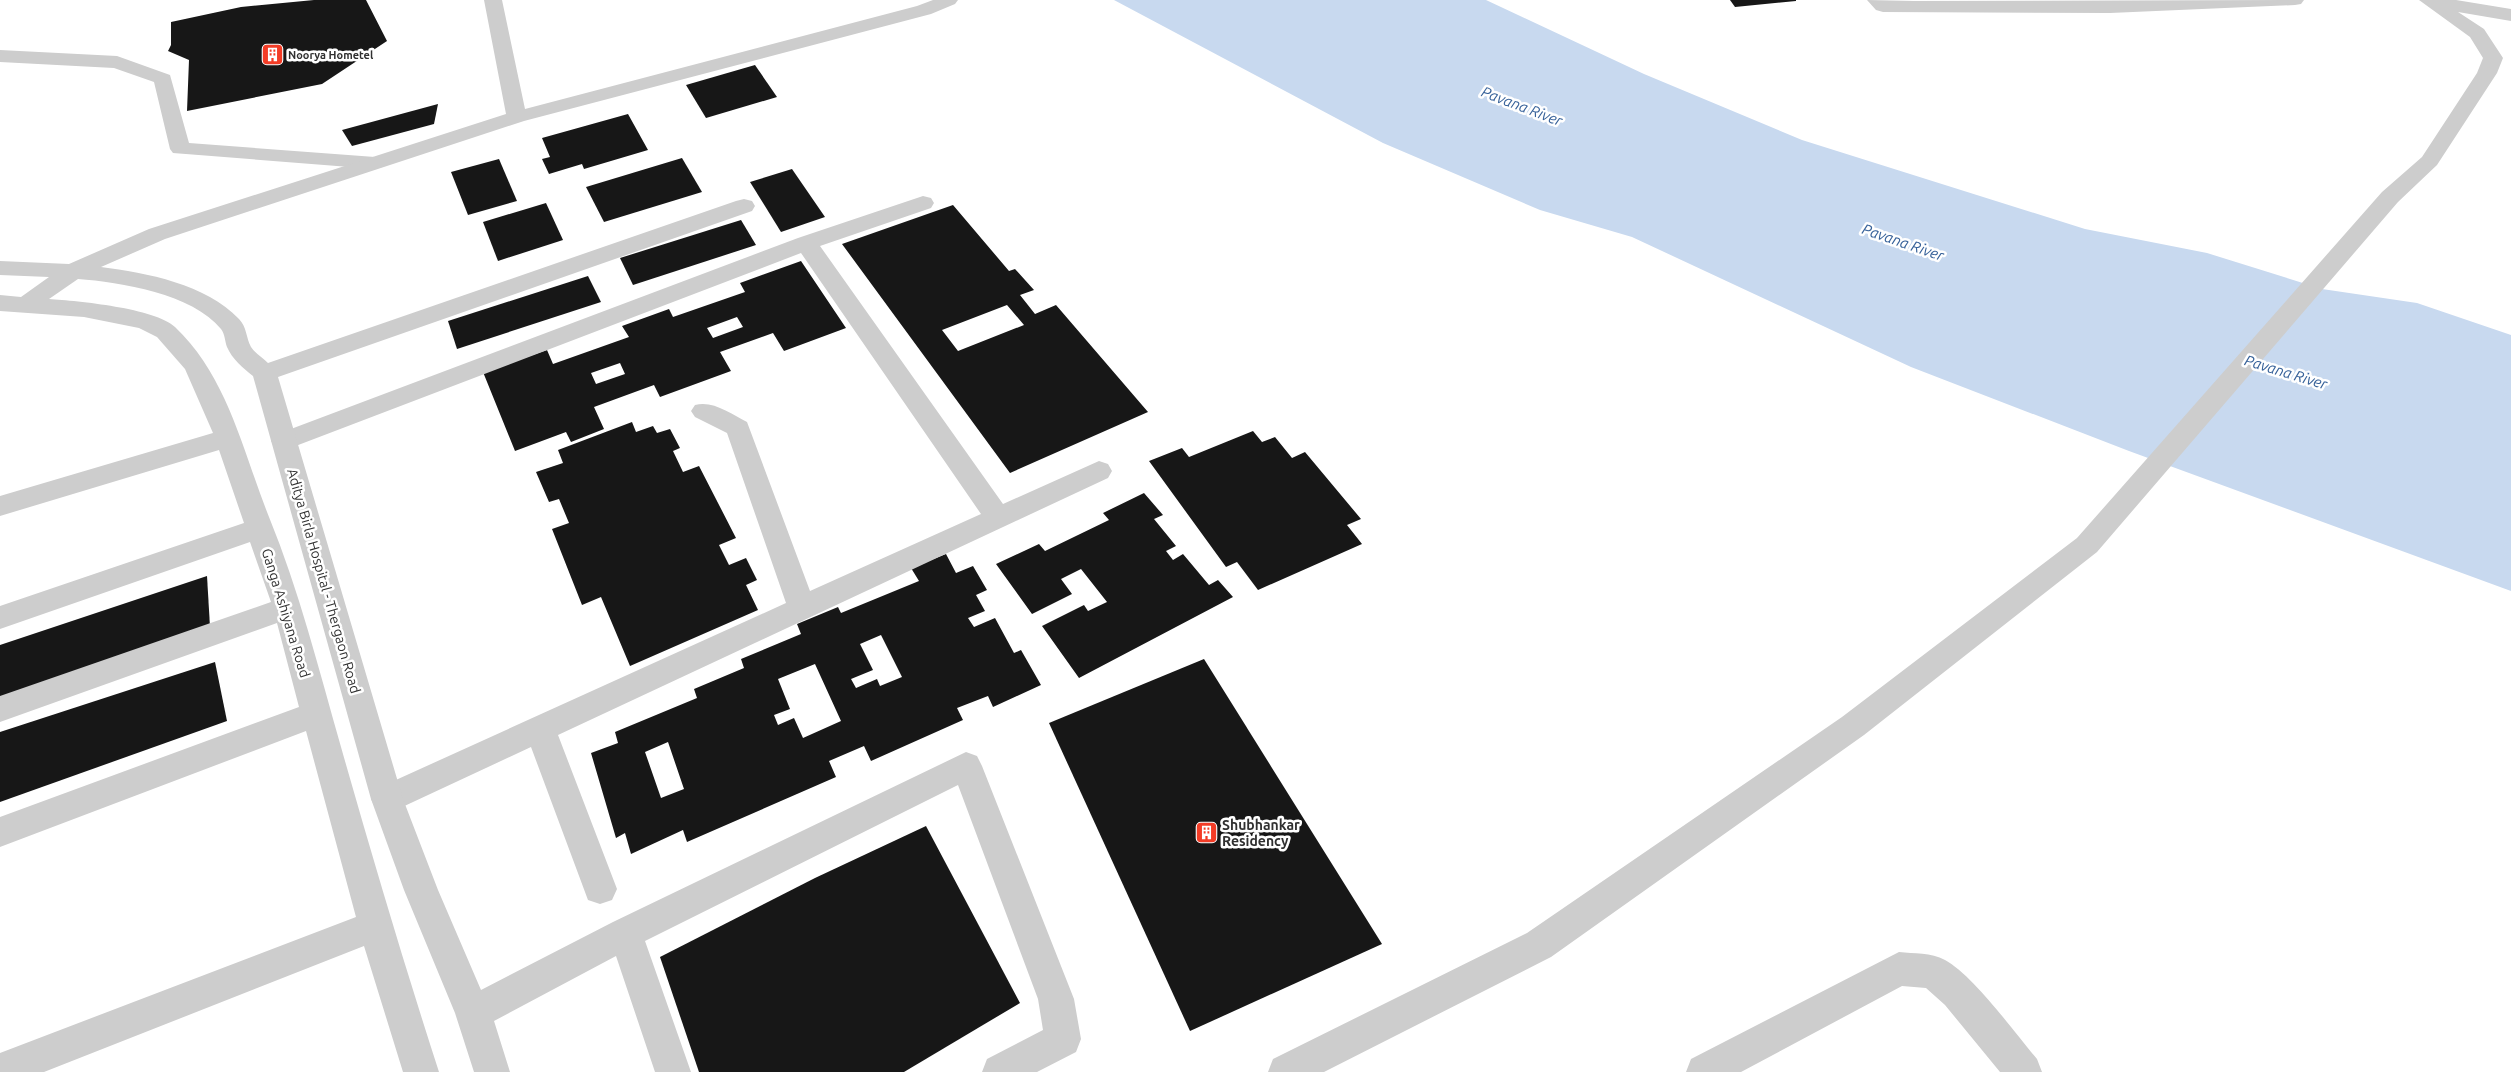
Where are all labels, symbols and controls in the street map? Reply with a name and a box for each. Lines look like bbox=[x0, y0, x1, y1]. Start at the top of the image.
building icon: Noorya Hometel bbox=[260, 43, 284, 67]
place label: Noorya Hometel bbox=[288, 49, 374, 61]
water label: Pavana River bbox=[1479, 83, 1566, 130]
water label: Pavana River bbox=[1860, 220, 1947, 264]
water label: Pavana River bbox=[2243, 351, 2330, 393]
street label: Aditya Birla Hospital - Thergaon Road bbox=[284, 467, 364, 695]
street label: Ganga Ashiyana Road bbox=[259, 546, 313, 680]
place label: Shubhankar Residency bbox=[1222, 817, 1300, 849]
building icon: Shubhankar Residency bbox=[1194, 821, 1218, 845]

